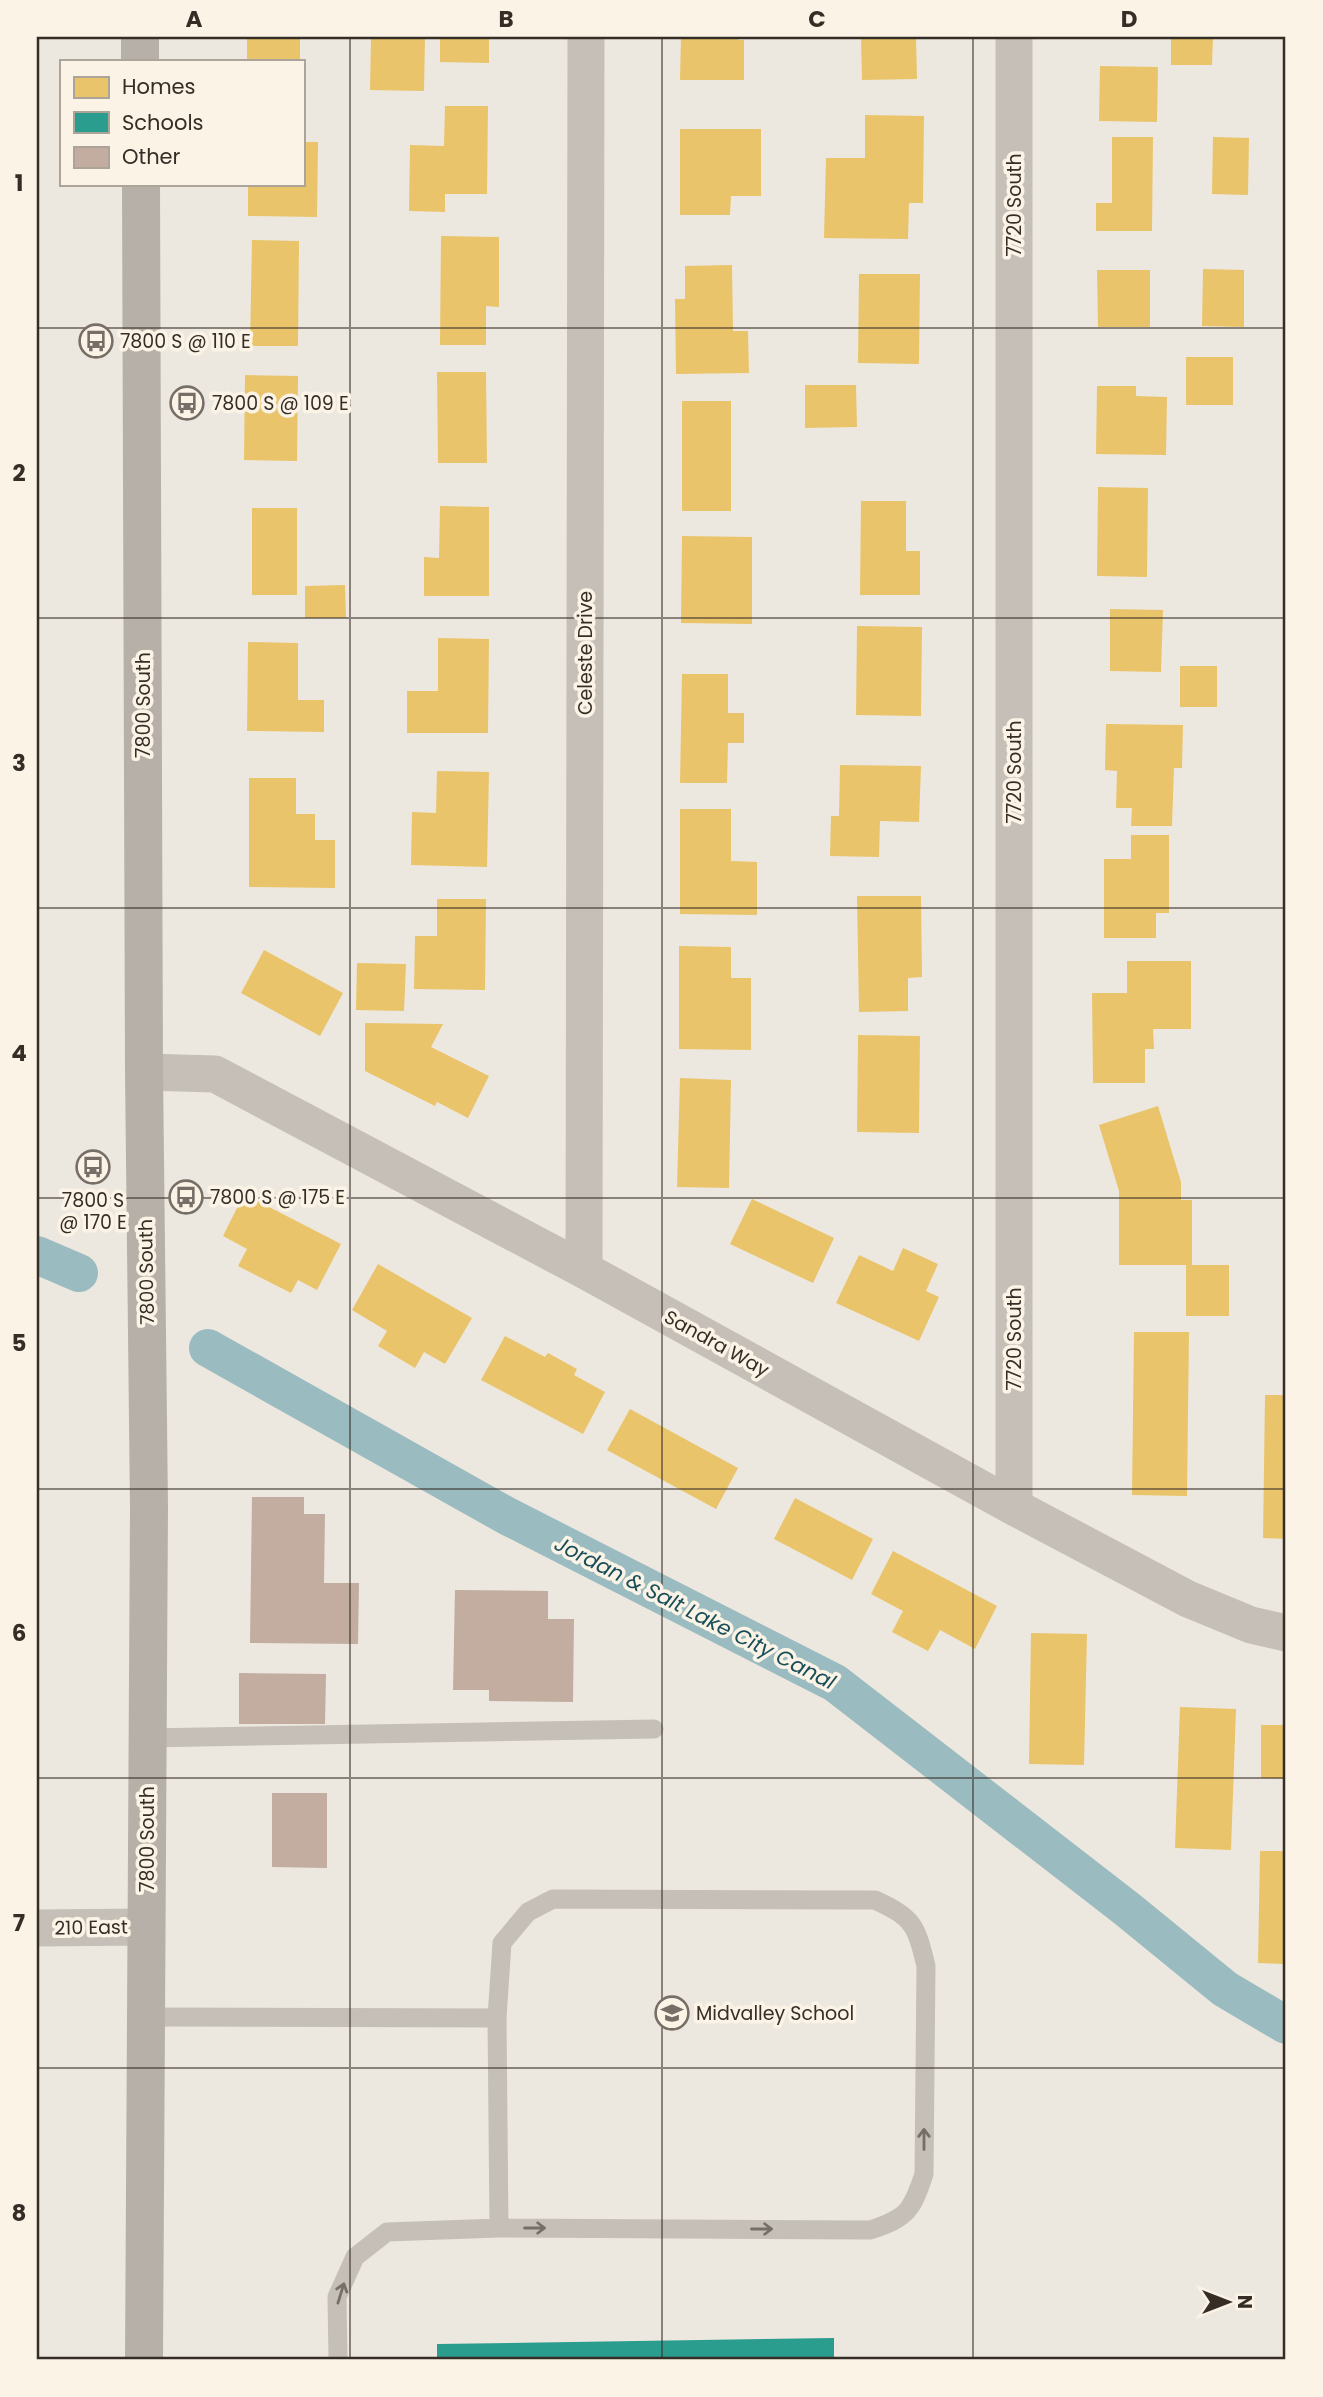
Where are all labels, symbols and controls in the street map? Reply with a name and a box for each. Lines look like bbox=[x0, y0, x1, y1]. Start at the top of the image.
text: A bbox=[186, 3, 203, 35]
text: B bbox=[498, 3, 514, 35]
text: C bbox=[808, 3, 826, 35]
text: D bbox=[1121, 3, 1137, 35]
legend bbox=[60, 60, 304, 186]
text: Homes bbox=[122, 72, 196, 101]
text: Schools bbox=[122, 108, 204, 137]
text: Other bbox=[122, 142, 181, 171]
street label: 7720 South bbox=[1001, 153, 1028, 257]
text: 1 bbox=[15, 167, 23, 199]
bus stop icon: 7800 S @ 110 E bbox=[77, 322, 115, 360]
place label: 7800 S @ 110 E bbox=[120, 328, 251, 355]
bus stop icon: 7800 S @ 109 E bbox=[168, 384, 206, 422]
place label: 7800 S @ 109 E bbox=[212, 390, 349, 417]
text: 2 bbox=[12, 457, 26, 489]
street label: Celeste Drive bbox=[572, 591, 599, 715]
street label: 7800 South bbox=[130, 652, 157, 758]
street label: 7720 South bbox=[1001, 720, 1028, 824]
text: 3 bbox=[12, 747, 26, 779]
text: 4 bbox=[11, 1037, 27, 1069]
bus stop icon: 7800 S @ 170 E bbox=[74, 1148, 112, 1186]
bus stop icon: 7800 S @ 175 E bbox=[167, 1178, 205, 1216]
place label: 7800 S @ 175 E bbox=[210, 1184, 345, 1211]
place label: 7800 S @ 170 E bbox=[59, 1187, 127, 1236]
street label: 7800 South bbox=[132, 1219, 161, 1325]
street label: 7720 South bbox=[1001, 1287, 1028, 1391]
street label: Sandra Way bbox=[659, 1303, 774, 1384]
text: 5 bbox=[12, 1327, 26, 1359]
water label: Jordan & Salt Lake City Canal bbox=[550, 1529, 841, 1697]
text: 6 bbox=[12, 1617, 26, 1649]
street label: 7800 South bbox=[134, 1786, 161, 1892]
text: 7 bbox=[13, 1907, 25, 1939]
street label: 210 East bbox=[54, 1913, 128, 1942]
school or university icon: Midvalley School bbox=[653, 1994, 691, 2032]
place label: Midvalley School bbox=[696, 2000, 854, 2027]
one-way arrow bbox=[917, 2127, 931, 2150]
text: 8 bbox=[12, 2197, 26, 2229]
one-way arrow bbox=[523, 2221, 546, 2235]
one-way arrow bbox=[751, 2223, 774, 2236]
north arrow bbox=[1194, 2268, 1264, 2338]
one-way arrow bbox=[335, 2282, 348, 2304]
text: N bbox=[1231, 2295, 1258, 2309]

